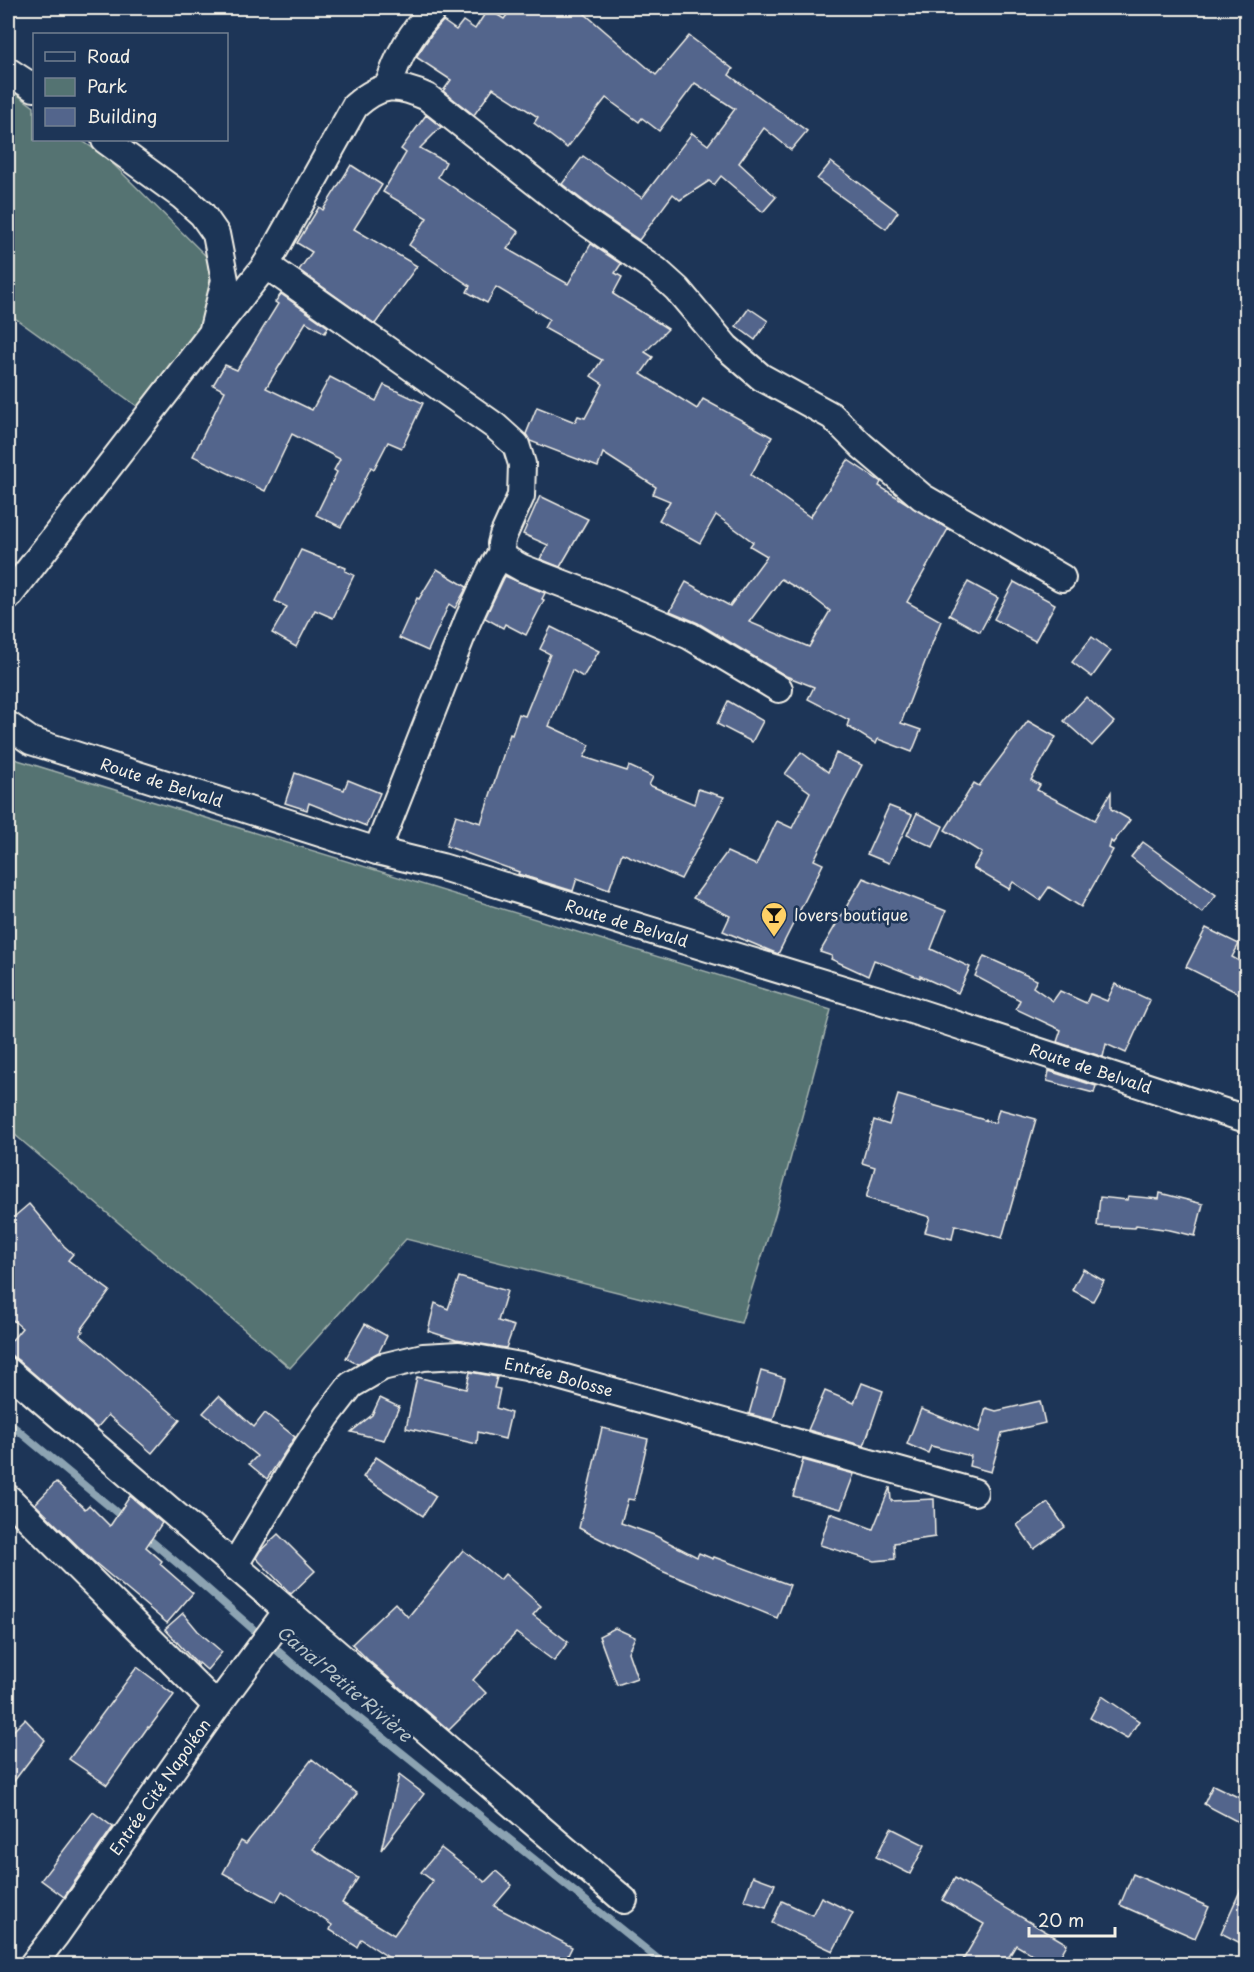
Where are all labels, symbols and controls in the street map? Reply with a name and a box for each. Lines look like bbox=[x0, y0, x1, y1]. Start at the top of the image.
legend bbox=[33, 33, 228, 141]
text: Road bbox=[87, 42, 131, 69]
text: Park bbox=[87, 72, 127, 99]
text: Building bbox=[87, 102, 157, 129]
street label: Route de Belvald bbox=[97, 751, 226, 812]
street label: Route de Belvald bbox=[562, 892, 692, 952]
bar icon: lovers boutique bbox=[759, 900, 789, 938]
place label: lovers boutique bbox=[794, 902, 908, 926]
street label: Route de Belvald bbox=[1026, 1036, 1155, 1099]
street label: Entrée Bolosse bbox=[503, 1350, 616, 1402]
water label: Canal Petite Rivière bbox=[271, 1618, 419, 1748]
street label: Entrée Cité Napoléon bbox=[103, 1713, 216, 1860]
scale bar bbox=[1029, 1900, 1114, 1938]
text: 20 m bbox=[1038, 1906, 1084, 1933]

